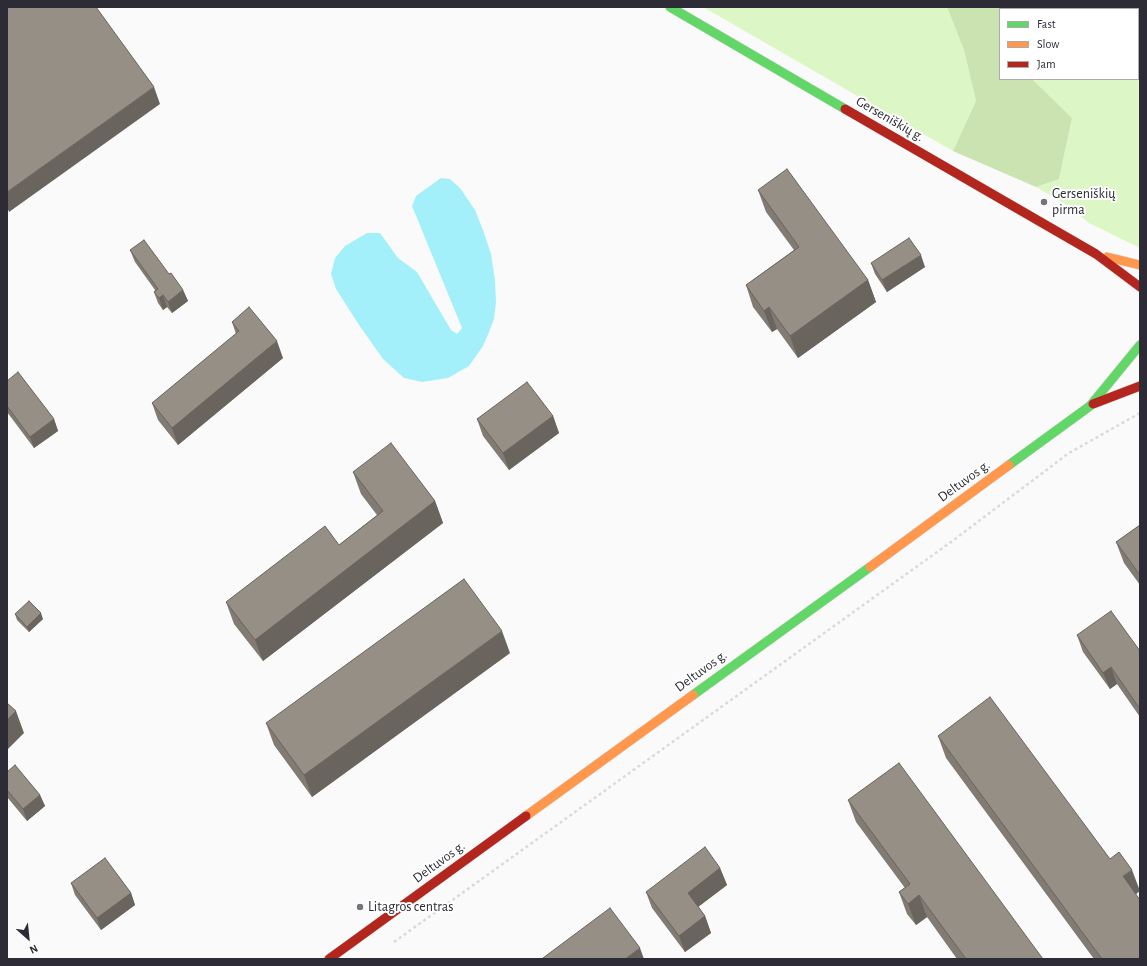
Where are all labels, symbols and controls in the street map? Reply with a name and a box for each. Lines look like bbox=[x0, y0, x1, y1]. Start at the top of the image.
legend bbox=[999, 8, 1139, 80]
text: Fast bbox=[1037, 18, 1056, 30]
text: Slow bbox=[1037, 38, 1059, 50]
text: Jam bbox=[1037, 58, 1056, 70]
street label: Gerseniškių g. bbox=[853, 93, 927, 145]
place label: Gerseniškių pirma bbox=[1052, 186, 1115, 218]
marker: Gerseniškių pirma bbox=[1039, 197, 1049, 207]
street label: Deltuvos g. bbox=[935, 456, 993, 506]
street label: Deltuvos g. bbox=[672, 646, 730, 696]
street label: Deltuvos g. bbox=[410, 837, 468, 887]
place label: Litagros centras bbox=[368, 899, 453, 915]
marker: Litagros centras bbox=[355, 902, 365, 912]
north arrow bbox=[8, 918, 48, 958]
text: N bbox=[28, 942, 40, 956]

